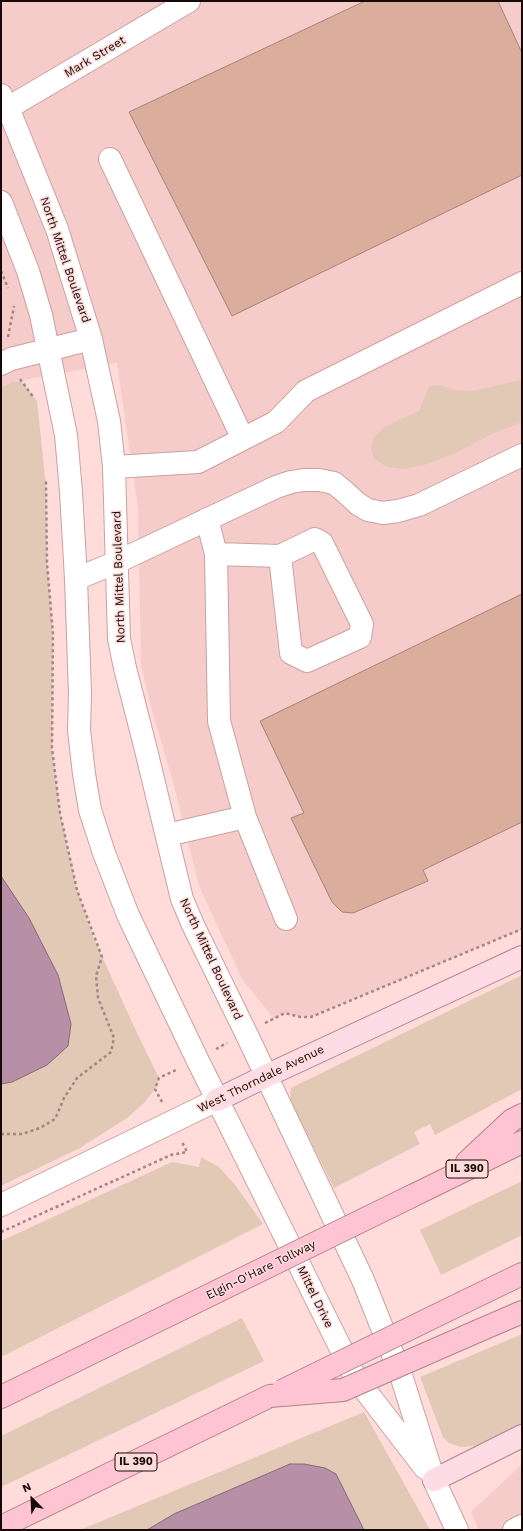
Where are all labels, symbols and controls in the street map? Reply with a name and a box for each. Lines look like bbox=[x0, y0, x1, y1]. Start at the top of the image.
street label: Mark Street bbox=[62, 33, 128, 81]
street label: North Mittel Boulevard bbox=[37, 195, 93, 325]
street label: North Mittel Boulevard bbox=[109, 511, 129, 643]
street label: North Mittel Boulevard bbox=[177, 896, 245, 1022]
street label: West Thorndale Avenue bbox=[195, 1042, 327, 1116]
road number: IL 390 bbox=[446, 1160, 488, 1178]
street label: Elgin-O'Hare Tollway bbox=[204, 1237, 318, 1303]
street label: Mittel Drive bbox=[294, 1264, 336, 1330]
road number: IL 390 bbox=[115, 1453, 157, 1471]
north arrow bbox=[12, 1479, 52, 1519]
text: N bbox=[21, 1480, 33, 1495]

